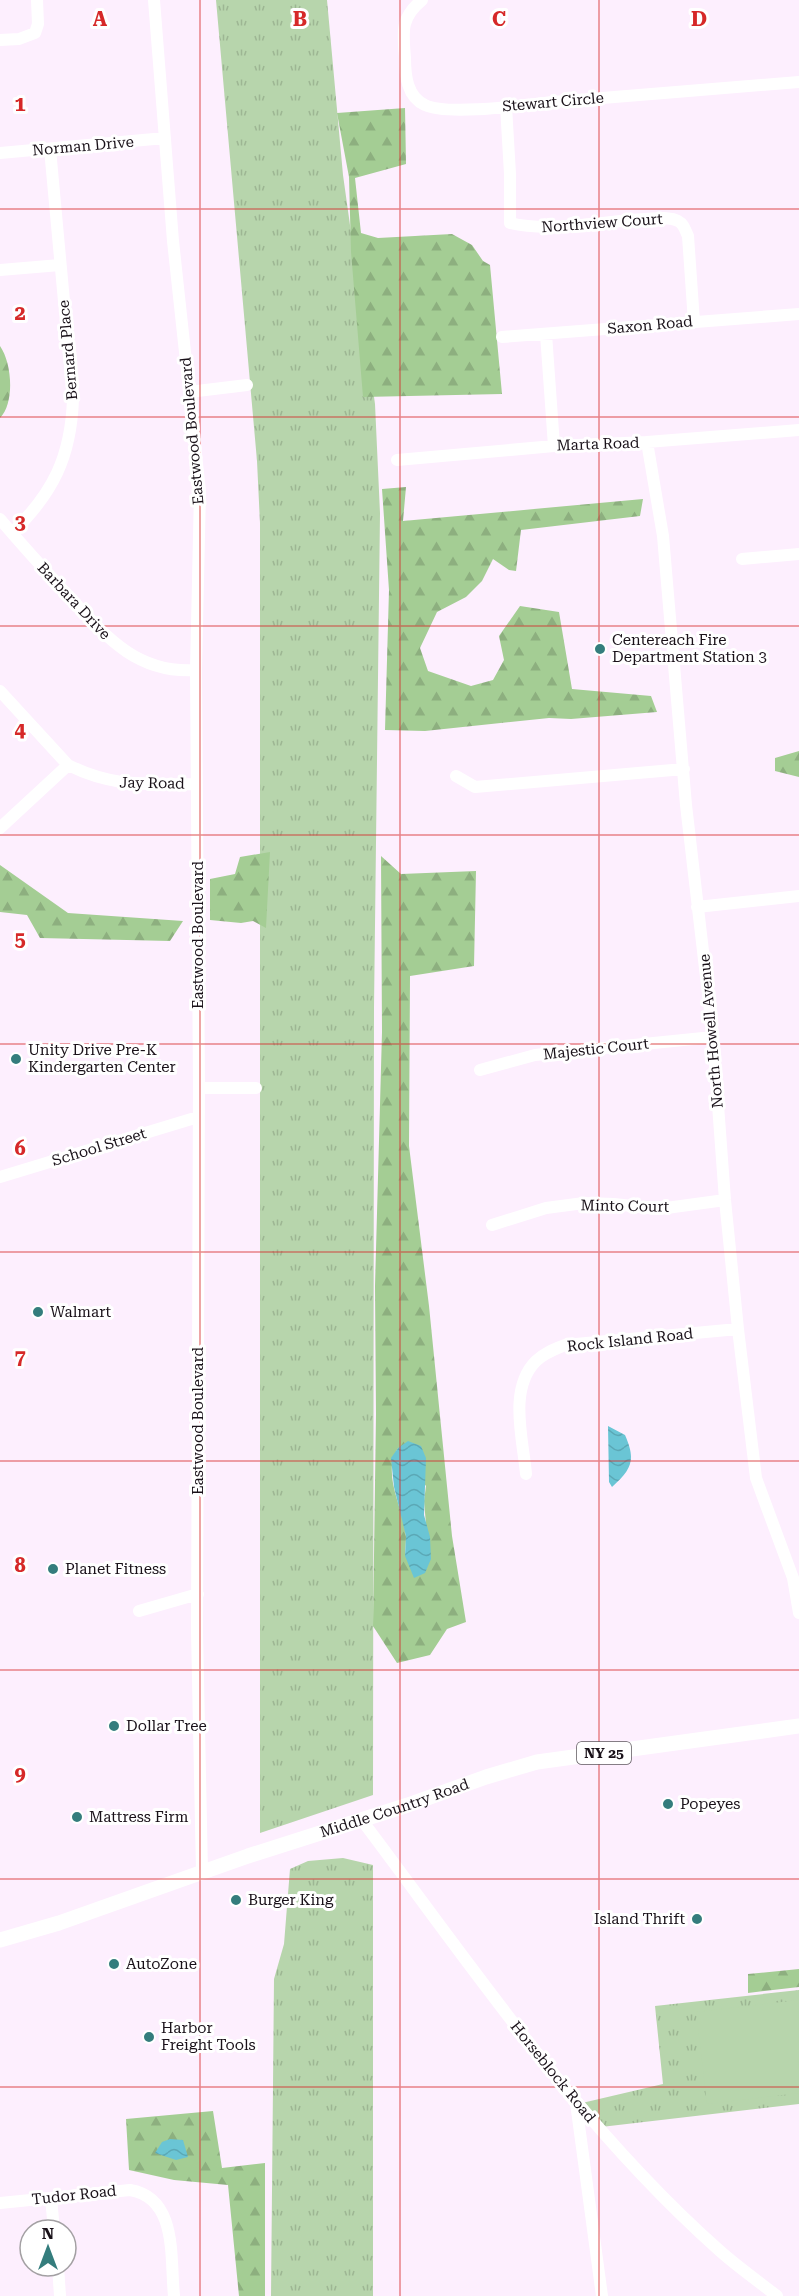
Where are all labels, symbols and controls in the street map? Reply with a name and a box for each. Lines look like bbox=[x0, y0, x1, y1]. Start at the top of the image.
text: A bbox=[93, 7, 108, 31]
text: B bbox=[293, 7, 307, 31]
text: C bbox=[492, 7, 506, 31]
text: D bbox=[691, 7, 707, 31]
street label: Stewart Circle bbox=[501, 89, 605, 115]
text: 1 bbox=[14, 92, 26, 116]
street label: Norman Drive bbox=[32, 133, 134, 159]
street label: Northview Court bbox=[541, 210, 664, 236]
street label: Bernard Place bbox=[55, 299, 81, 401]
text: 2 bbox=[14, 301, 26, 325]
street label: Saxon Road bbox=[607, 312, 694, 338]
street label: Eastwood Boulevard bbox=[177, 356, 207, 506]
street label: Marta Road bbox=[556, 434, 640, 454]
text: 3 bbox=[14, 510, 26, 534]
street label: Barbara Drive bbox=[34, 559, 114, 643]
place label: Centereach Fire Department Station 3 bbox=[612, 631, 767, 666]
marker: Centereach Fire Department Station 3 bbox=[593, 642, 607, 656]
text: 4 bbox=[14, 718, 26, 742]
street label: Jay Road bbox=[119, 773, 185, 793]
street label: Eastwood Boulevard bbox=[189, 861, 207, 1009]
text: 5 bbox=[14, 927, 26, 951]
street label: North Howell Avenue bbox=[695, 953, 727, 1109]
street label: Majestic Court bbox=[542, 1034, 650, 1063]
place label: Unity Drive Pre-K Kindergarten Center bbox=[28, 1041, 176, 1076]
marker: Unity Drive Pre-K Kindergarten Center bbox=[9, 1052, 23, 1066]
street label: School Street bbox=[50, 1124, 149, 1170]
text: 6 bbox=[14, 1136, 26, 1160]
street label: Minto Court bbox=[581, 1196, 670, 1216]
place label: Walmart bbox=[50, 1303, 112, 1321]
marker: Walmart bbox=[31, 1305, 45, 1319]
street label: Rock Island Road bbox=[566, 1324, 694, 1356]
text: 7 bbox=[14, 1345, 26, 1369]
street label: Eastwood Boulevard bbox=[189, 1347, 207, 1495]
text: 8 bbox=[14, 1553, 26, 1577]
place label: Planet Fitness bbox=[65, 1560, 166, 1578]
marker: Planet Fitness bbox=[46, 1562, 60, 1576]
place label: Dollar Tree bbox=[126, 1717, 207, 1735]
marker: Dollar Tree bbox=[107, 1719, 121, 1733]
road number: NY 25 bbox=[577, 1742, 631, 1764]
text: 9 bbox=[14, 1762, 26, 1786]
street label: Middle Country Road bbox=[318, 1775, 472, 1841]
place label: Popeyes bbox=[680, 1795, 740, 1813]
marker: Popeyes bbox=[661, 1797, 675, 1811]
place label: Mattress Firm bbox=[89, 1808, 189, 1826]
marker: Mattress Firm bbox=[70, 1810, 84, 1824]
place label: Burger King bbox=[248, 1891, 334, 1909]
marker: Burger King bbox=[229, 1893, 243, 1907]
place label: Island Thrift bbox=[594, 1910, 685, 1928]
marker: Island Thrift bbox=[690, 1912, 704, 1926]
place label: AutoZone bbox=[126, 1955, 197, 1973]
marker: AutoZone bbox=[107, 1957, 121, 1971]
street label: Horseblock Road bbox=[507, 2018, 600, 2127]
place label: Harbor Freight Tools bbox=[161, 2019, 256, 2054]
marker: Harbor Freight Tools bbox=[142, 2030, 156, 2044]
street label: Tudor Road bbox=[31, 2182, 118, 2208]
north arrow bbox=[18, 2218, 78, 2278]
text: N bbox=[42, 2224, 54, 2243]

